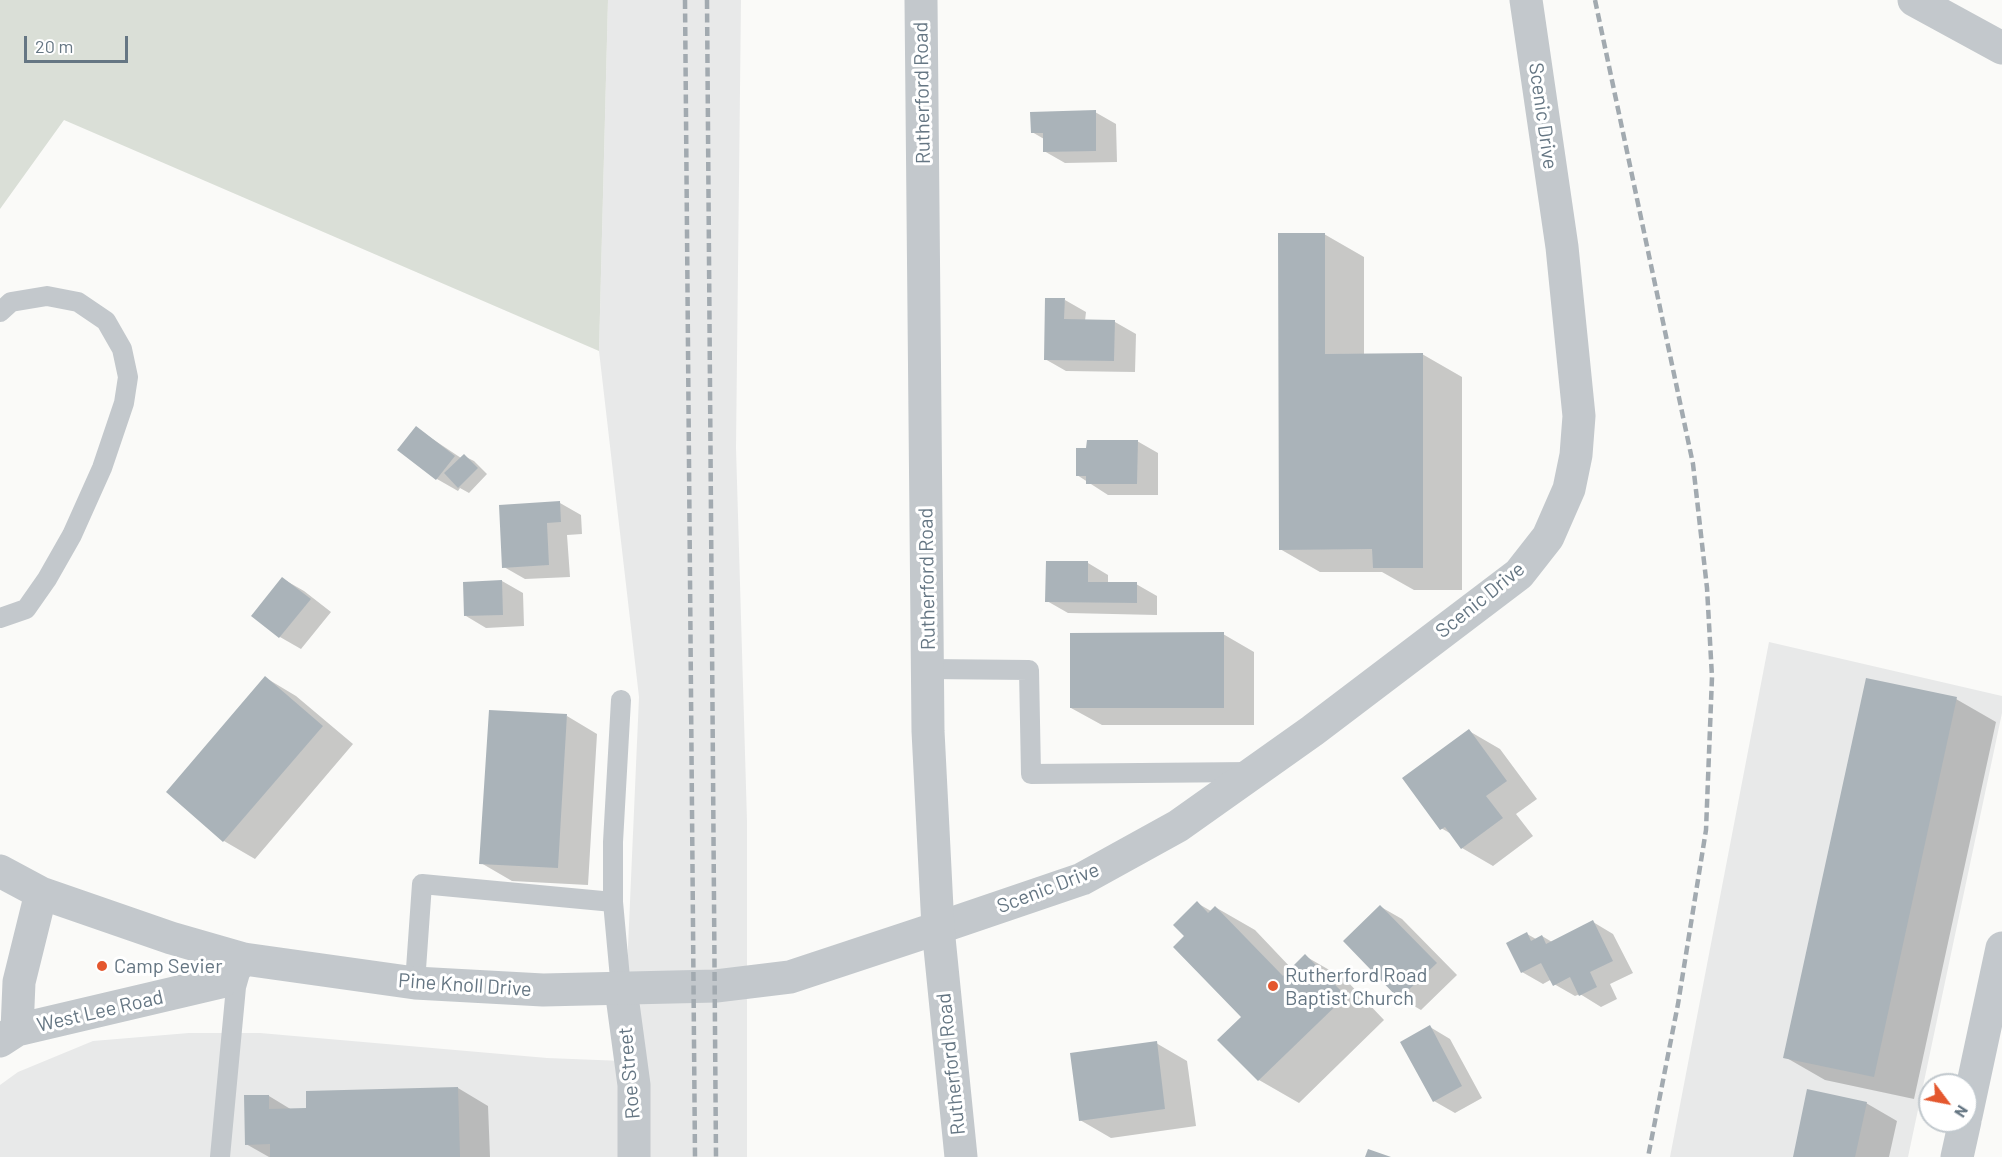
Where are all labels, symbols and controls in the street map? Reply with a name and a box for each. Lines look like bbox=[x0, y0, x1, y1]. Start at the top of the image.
street label: Rutherford Road bbox=[909, 22, 935, 164]
scale bar bbox=[27, 24, 130, 62]
text: 20 m bbox=[35, 35, 73, 57]
street label: Scenic Drive bbox=[1524, 61, 1562, 171]
street label: Rutherford Road bbox=[914, 508, 940, 650]
street label: Scenic Drive bbox=[1431, 557, 1529, 643]
street label: Scenic Drive bbox=[994, 858, 1102, 918]
place label: Camp Sevier bbox=[114, 954, 222, 978]
marker: Camp Sevier bbox=[95, 959, 109, 973]
place label: Rutherford Road Baptist Church bbox=[1285, 963, 1427, 1010]
street label: Pine Knoll Drive bbox=[397, 968, 533, 1002]
marker: Rutherford Road Baptist Church bbox=[1266, 979, 1280, 993]
street label: West Lee Road bbox=[35, 985, 165, 1037]
street label: Rutherford Road bbox=[932, 992, 970, 1136]
street label: Roe Street bbox=[613, 1026, 645, 1120]
north arrow bbox=[1918, 1073, 1978, 1133]
text: N bbox=[1951, 1102, 1973, 1121]

